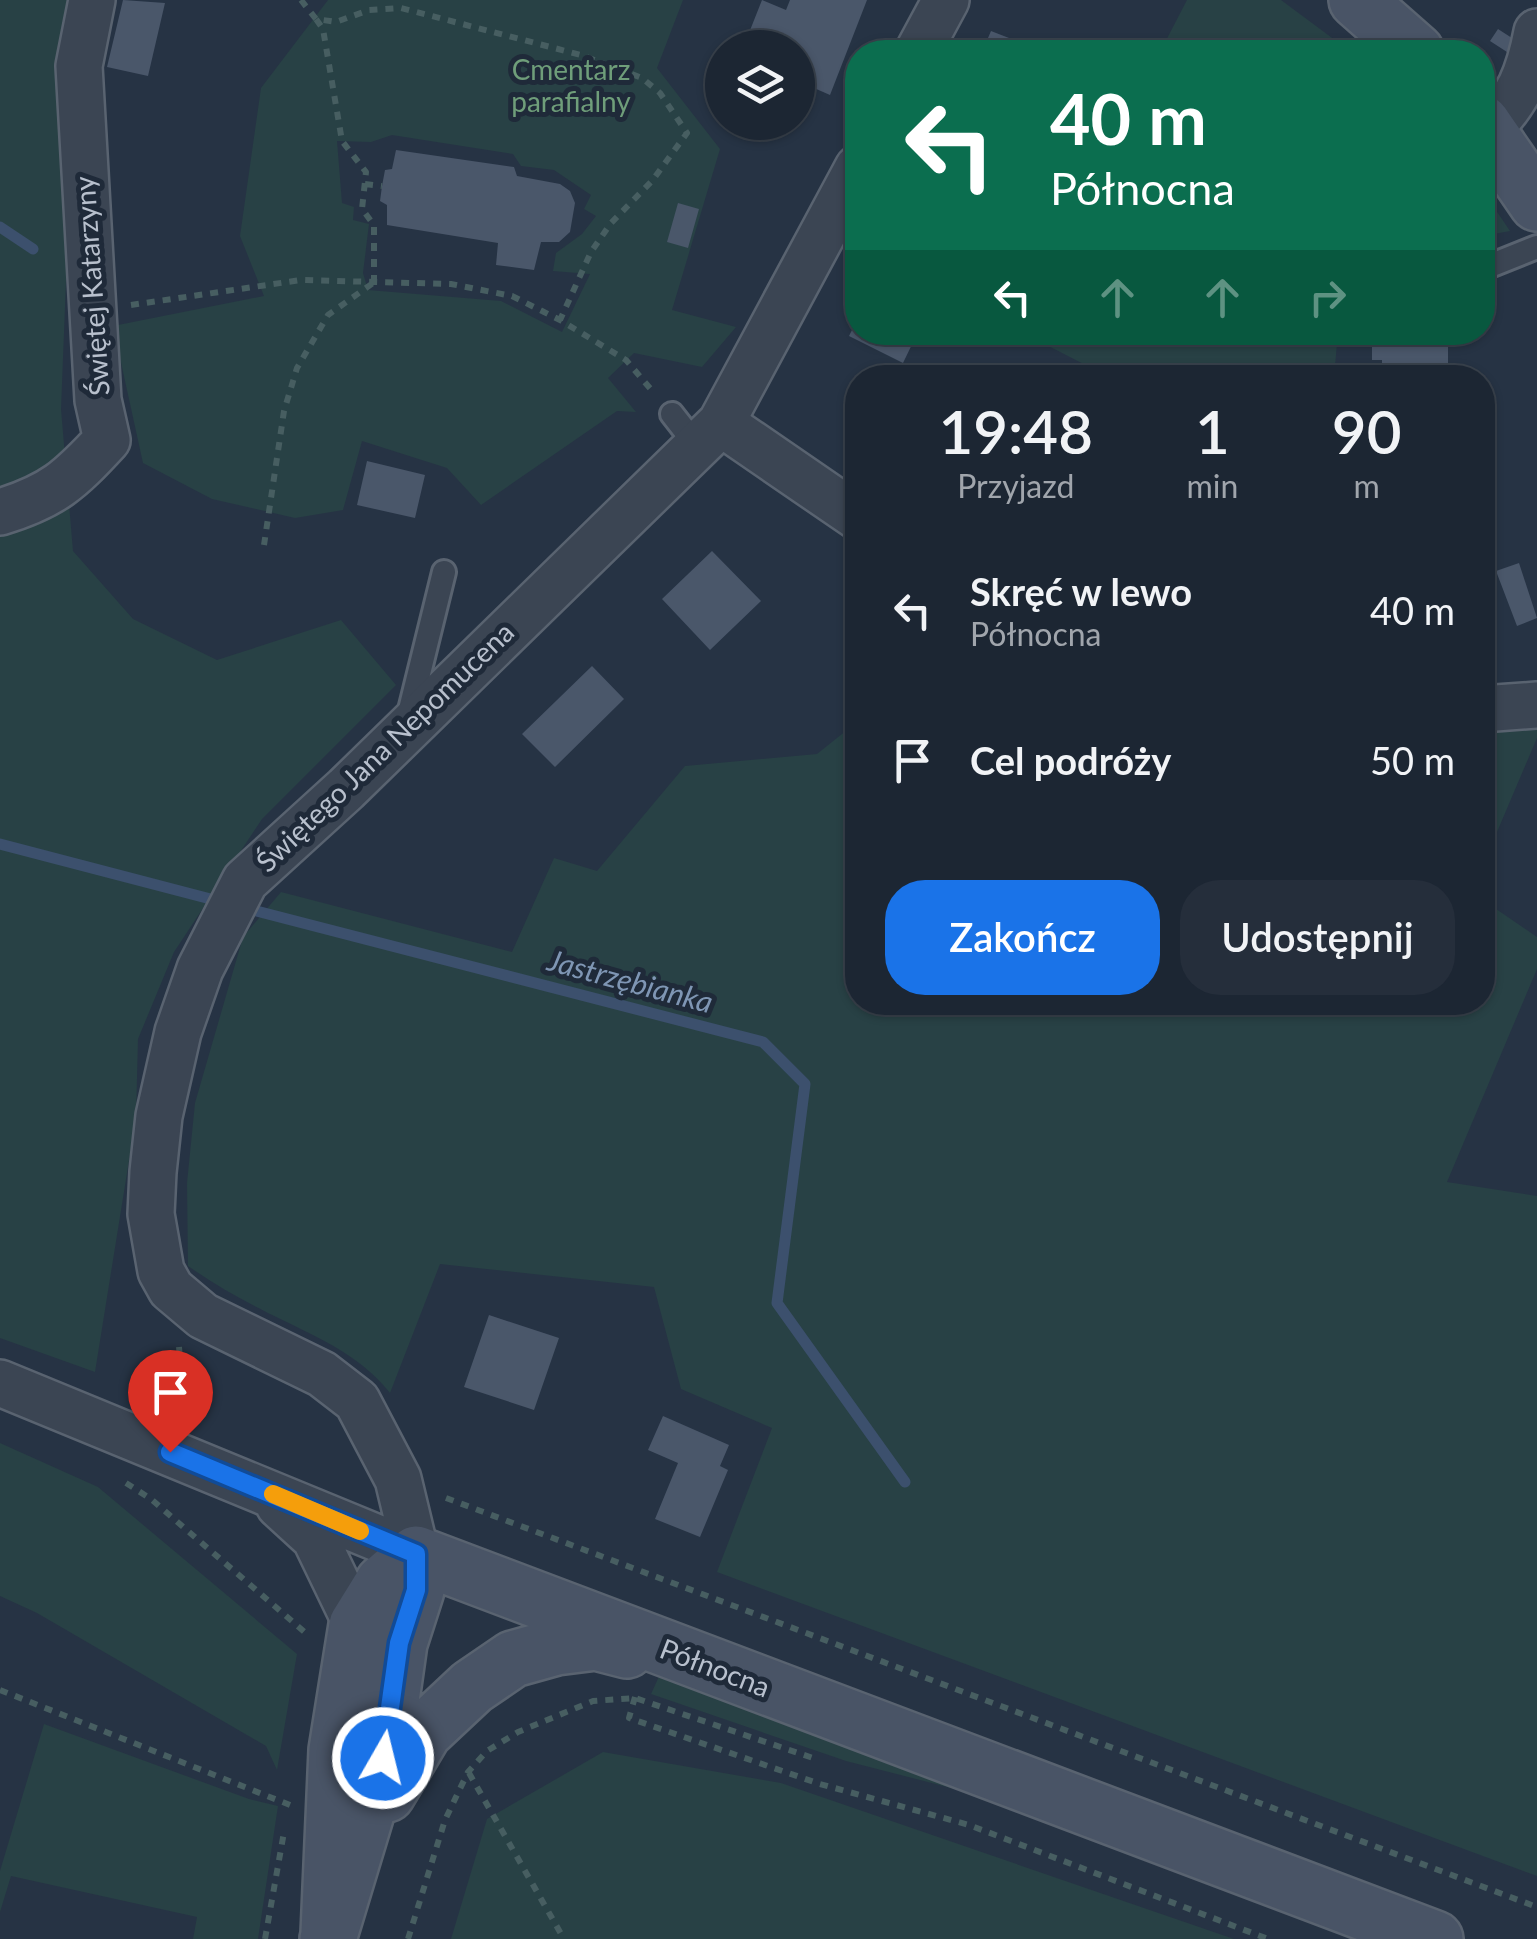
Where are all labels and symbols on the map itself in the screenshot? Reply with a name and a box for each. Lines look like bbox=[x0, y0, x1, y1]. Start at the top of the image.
park label: Cmentarz parafialny bbox=[511, 52, 631, 118]
street label: Świętej Katarzyny bbox=[66, 175, 116, 397]
street label: Świętego Jana Nepomucena bbox=[249, 614, 520, 878]
water label: Jastrzębianka bbox=[543, 941, 717, 1019]
pin bbox=[128, 1350, 213, 1453]
street label: Północna bbox=[656, 1631, 775, 1704]
position arrow bbox=[331, 1706, 435, 1810]

